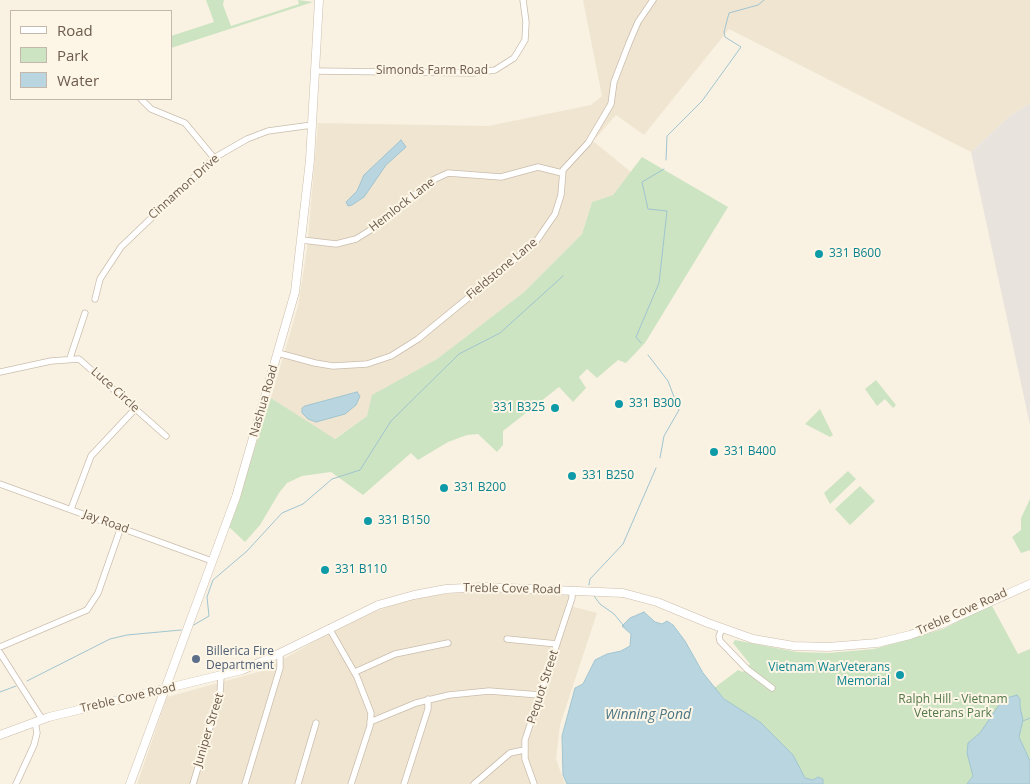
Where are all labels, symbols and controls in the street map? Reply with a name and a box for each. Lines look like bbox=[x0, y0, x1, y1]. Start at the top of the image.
legend bbox=[10, 10, 172, 100]
text: Road bbox=[57, 20, 93, 40]
text: Park bbox=[57, 45, 88, 65]
street label: Simonds Farm Road bbox=[376, 64, 488, 78]
text: Water bbox=[57, 70, 99, 90]
street label: Cinnamon Drive bbox=[146, 151, 222, 223]
street label: Hemlock Lane bbox=[366, 175, 438, 235]
street label: Fieldstone Lane bbox=[464, 235, 540, 303]
place label: 331 B600 bbox=[829, 247, 881, 261]
marker: 331 B600 bbox=[813, 248, 825, 260]
street label: Nashua Road bbox=[247, 363, 281, 439]
street label: Luce Circle bbox=[88, 364, 142, 416]
place label: 331 B300 bbox=[629, 397, 681, 411]
marker: 331 B300 bbox=[613, 398, 625, 410]
place label: 331 B325 bbox=[493, 401, 545, 415]
marker: 331 B325 bbox=[549, 402, 561, 414]
place label: 331 B400 bbox=[724, 445, 776, 459]
marker: 331 B400 bbox=[708, 446, 720, 458]
place label: 331 B250 bbox=[582, 469, 634, 483]
marker: 331 B250 bbox=[566, 470, 578, 482]
place label: 331 B200 bbox=[454, 481, 506, 495]
marker: 331 B200 bbox=[438, 482, 450, 494]
street label: Jay Road bbox=[81, 507, 131, 537]
place label: 331 B150 bbox=[378, 514, 430, 528]
marker: 331 B150 bbox=[362, 515, 374, 527]
place label: 331 B110 bbox=[335, 563, 387, 577]
marker: 331 B110 bbox=[319, 564, 331, 576]
street label: Treble Cove Road bbox=[463, 581, 561, 597]
street label: Treble Cove Road bbox=[914, 586, 1010, 638]
place label: Billerica Fire Department bbox=[206, 645, 274, 673]
street label: Pequot Street bbox=[524, 648, 562, 726]
marker: Billerica Fire Department bbox=[190, 653, 202, 665]
place label: Vietnam WarVeterans Memorial bbox=[768, 661, 890, 689]
marker: Vietnam WarVeterans Memorial bbox=[894, 669, 906, 681]
street label: Treble Cove Road bbox=[79, 680, 177, 716]
street label: Juniper Street bbox=[191, 691, 227, 769]
park label: Ralph Hill - Vietnam Veterans Park bbox=[898, 693, 1008, 721]
water label: Winning Pond bbox=[605, 707, 691, 723]

